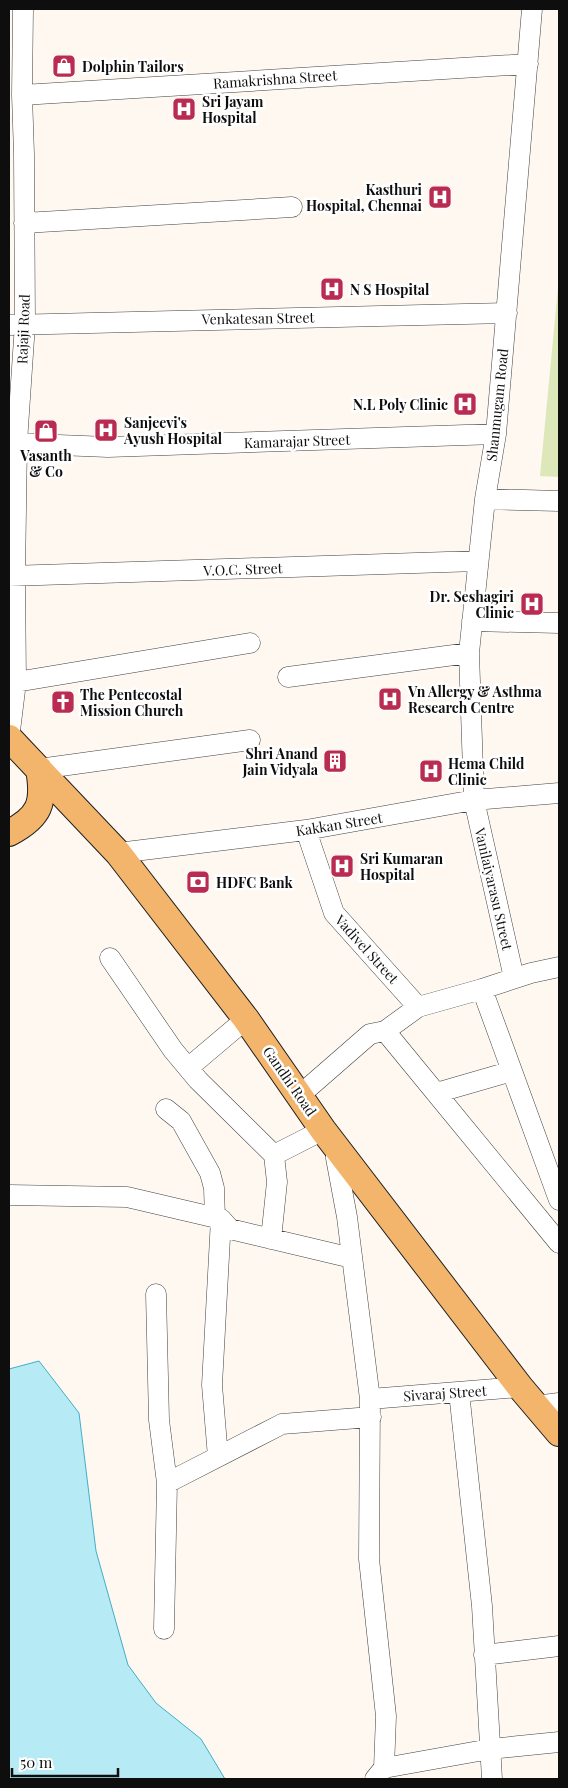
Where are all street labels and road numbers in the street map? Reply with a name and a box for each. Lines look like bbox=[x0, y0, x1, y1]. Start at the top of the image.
street label: Ramakrishna Street bbox=[212, 65, 339, 93]
street label: Rajaji Road bbox=[12, 294, 34, 364]
street label: Venkatesan Street bbox=[201, 308, 316, 328]
street label: Shanmugam Road bbox=[482, 347, 512, 463]
street label: Kamarajar Street bbox=[243, 430, 352, 452]
street label: V.O.C. Street bbox=[202, 558, 284, 580]
street label: Kakkan Street bbox=[294, 808, 385, 840]
street label: Vanilaiyarasu Street bbox=[470, 825, 518, 953]
street label: Vadivel Street bbox=[330, 910, 404, 988]
street label: Gandhi Road bbox=[259, 1042, 321, 1120]
street label: Sivaraj Street bbox=[403, 1381, 488, 1405]

